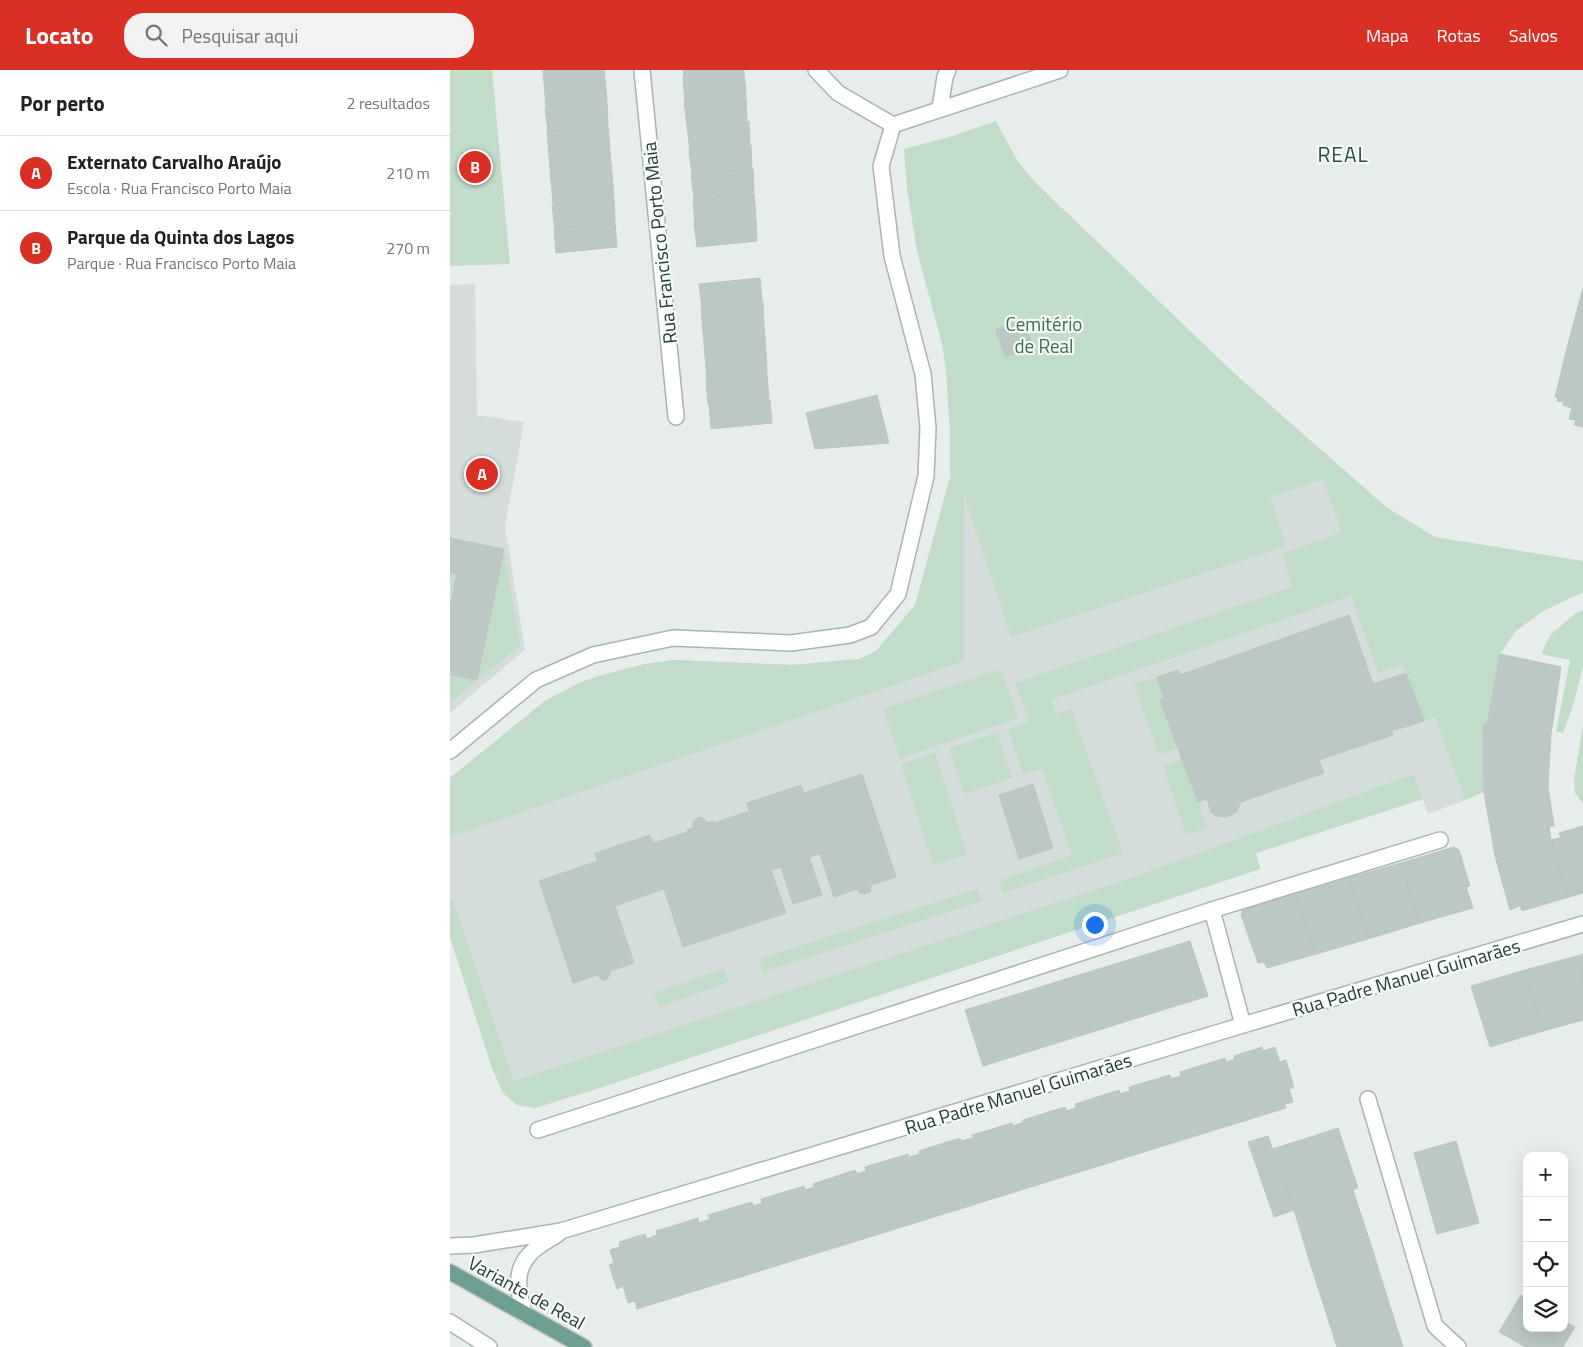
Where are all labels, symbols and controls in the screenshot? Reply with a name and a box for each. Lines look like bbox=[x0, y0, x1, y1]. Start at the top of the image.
search box bbox=[124, 13, 474, 58]
text: Locato bbox=[25, 17, 94, 53]
icon: search bbox=[142, 21, 170, 49]
text: Pesquisar aqui bbox=[182, 21, 298, 50]
text: Mapa bbox=[1366, 22, 1409, 49]
text: Rotas bbox=[1437, 22, 1481, 49]
text: Salvos bbox=[1509, 22, 1558, 49]
text: Por perto bbox=[20, 87, 105, 119]
text: 2 resultados bbox=[346, 91, 430, 115]
district label: REAL bbox=[1317, 138, 1369, 170]
street label: Rua Francisco Porto Maia bbox=[634, 140, 684, 345]
text: Externato Carvalho Araújo bbox=[67, 147, 281, 176]
pin: B bbox=[459, 148, 491, 186]
text: A bbox=[31, 161, 41, 185]
text: 210 m bbox=[386, 161, 430, 185]
text: Escola · Rua Francisco Porto Maia bbox=[67, 176, 292, 200]
text: Parque da Quinta dos Lagos bbox=[67, 222, 295, 251]
text: B bbox=[31, 236, 41, 260]
text: 270 m bbox=[386, 236, 430, 260]
text: Parque · Rua Francisco Porto Maia bbox=[67, 251, 296, 275]
park label: Cemitério de Real bbox=[1006, 309, 1082, 360]
pin: A bbox=[466, 455, 498, 493]
your location bbox=[1082, 912, 1108, 938]
street label: Rua Padre Manuel Guimarães bbox=[1288, 930, 1524, 1023]
street label: Rua Padre Manuel Guimarães bbox=[901, 1045, 1135, 1141]
map controls bbox=[1523, 1152, 1568, 1332]
button: + bbox=[1523, 1152, 1568, 1197]
button: − bbox=[1523, 1197, 1568, 1242]
button: locate bbox=[1523, 1242, 1568, 1287]
street label: Variante de Real bbox=[463, 1248, 591, 1336]
button: layers bbox=[1523, 1287, 1568, 1332]

